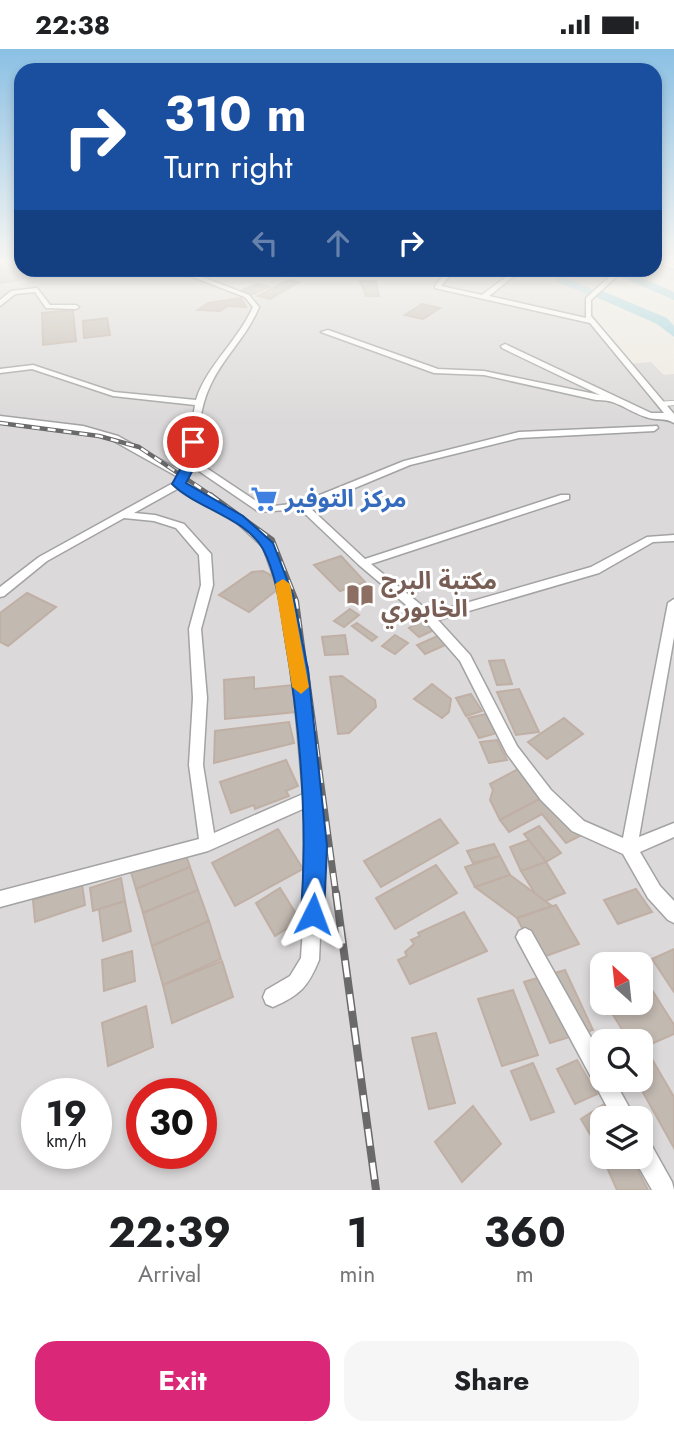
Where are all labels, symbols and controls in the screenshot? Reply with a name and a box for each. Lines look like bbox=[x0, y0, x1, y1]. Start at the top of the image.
text: 22:38 bbox=[35, 6, 110, 44]
text: 310 m bbox=[164, 79, 307, 149]
icon: right bbox=[49, 91, 140, 182]
text: Turn right bbox=[164, 144, 293, 190]
icon: left bbox=[246, 224, 284, 262]
icon: ahead bbox=[319, 224, 357, 262]
icon: right bbox=[392, 224, 430, 262]
pin bbox=[163, 412, 223, 472]
icon: arrive bbox=[174, 423, 212, 461]
place label: مركز التوفير bbox=[284, 481, 407, 516]
supermarket icon: مركز التوفير bbox=[249, 484, 279, 514]
place label: مكتبة البرج الخابوري bbox=[381, 563, 497, 629]
library icon: مكتبة البرج الخابوري bbox=[345, 580, 375, 610]
position arrow bbox=[276, 877, 350, 951]
north arrow bbox=[590, 952, 653, 1015]
map controls bbox=[590, 952, 653, 1169]
button: search bbox=[590, 1029, 653, 1092]
speed limit sign: 30 bbox=[126, 1078, 217, 1169]
text: 19 bbox=[46, 1089, 87, 1139]
button: layers bbox=[590, 1106, 653, 1169]
text: km/h bbox=[46, 1128, 87, 1154]
text: 22:39 bbox=[108, 1202, 231, 1263]
text: 1 bbox=[347, 1202, 368, 1263]
text: 360 bbox=[484, 1202, 566, 1263]
text: Arrival bbox=[138, 1257, 201, 1291]
text: min bbox=[339, 1257, 375, 1291]
text: m bbox=[516, 1257, 534, 1291]
button: Exit bbox=[35, 1341, 330, 1421]
button: Share bbox=[344, 1341, 639, 1421]

